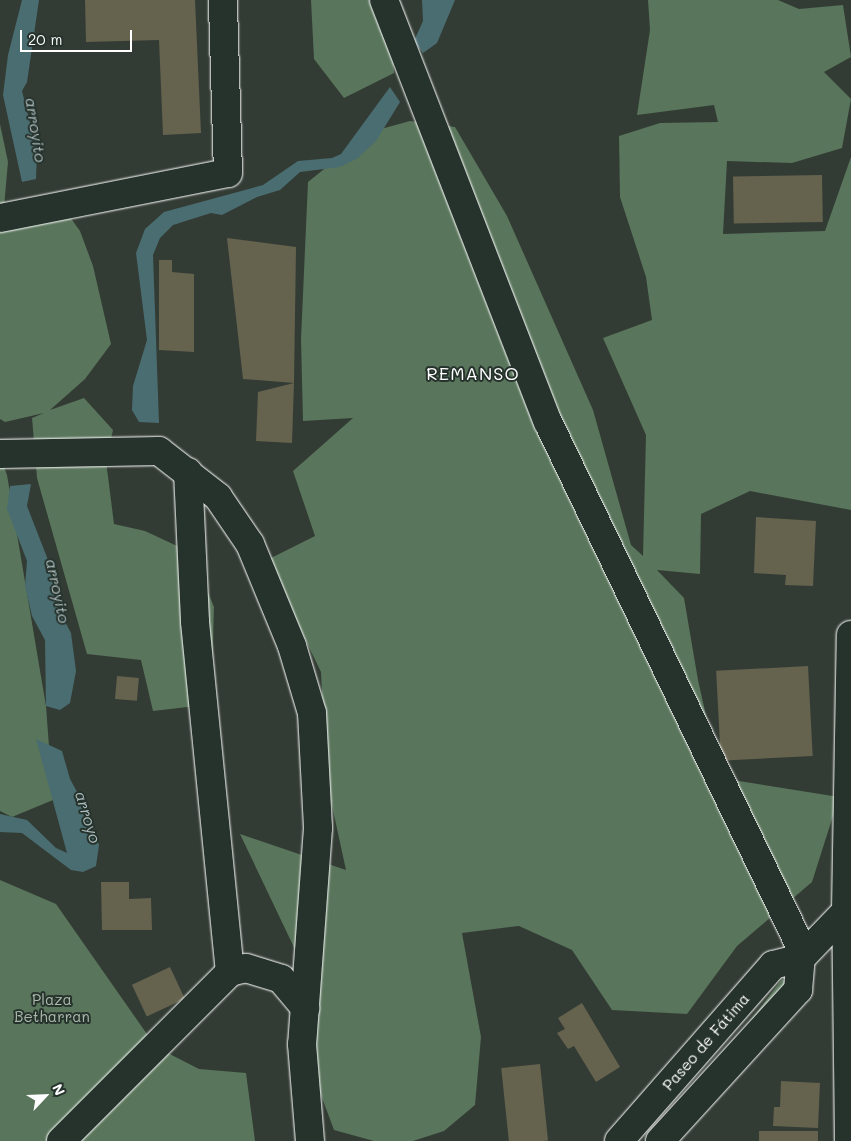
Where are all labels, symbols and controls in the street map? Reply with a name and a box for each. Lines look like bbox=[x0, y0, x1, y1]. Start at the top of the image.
scale bar bbox=[22, 20, 135, 52]
text: 20 m bbox=[28, 29, 62, 49]
water label: arroyito bbox=[21, 96, 51, 164]
district label: REMANSO bbox=[425, 362, 521, 384]
water label: arroyito bbox=[42, 557, 74, 625]
water label: arroyo bbox=[71, 789, 105, 845]
park label: Plaza Betharran bbox=[14, 990, 90, 1025]
street label: Paseo de Fátima bbox=[659, 990, 753, 1094]
north arrow bbox=[20, 1071, 70, 1121]
text: N bbox=[48, 1081, 70, 1098]

